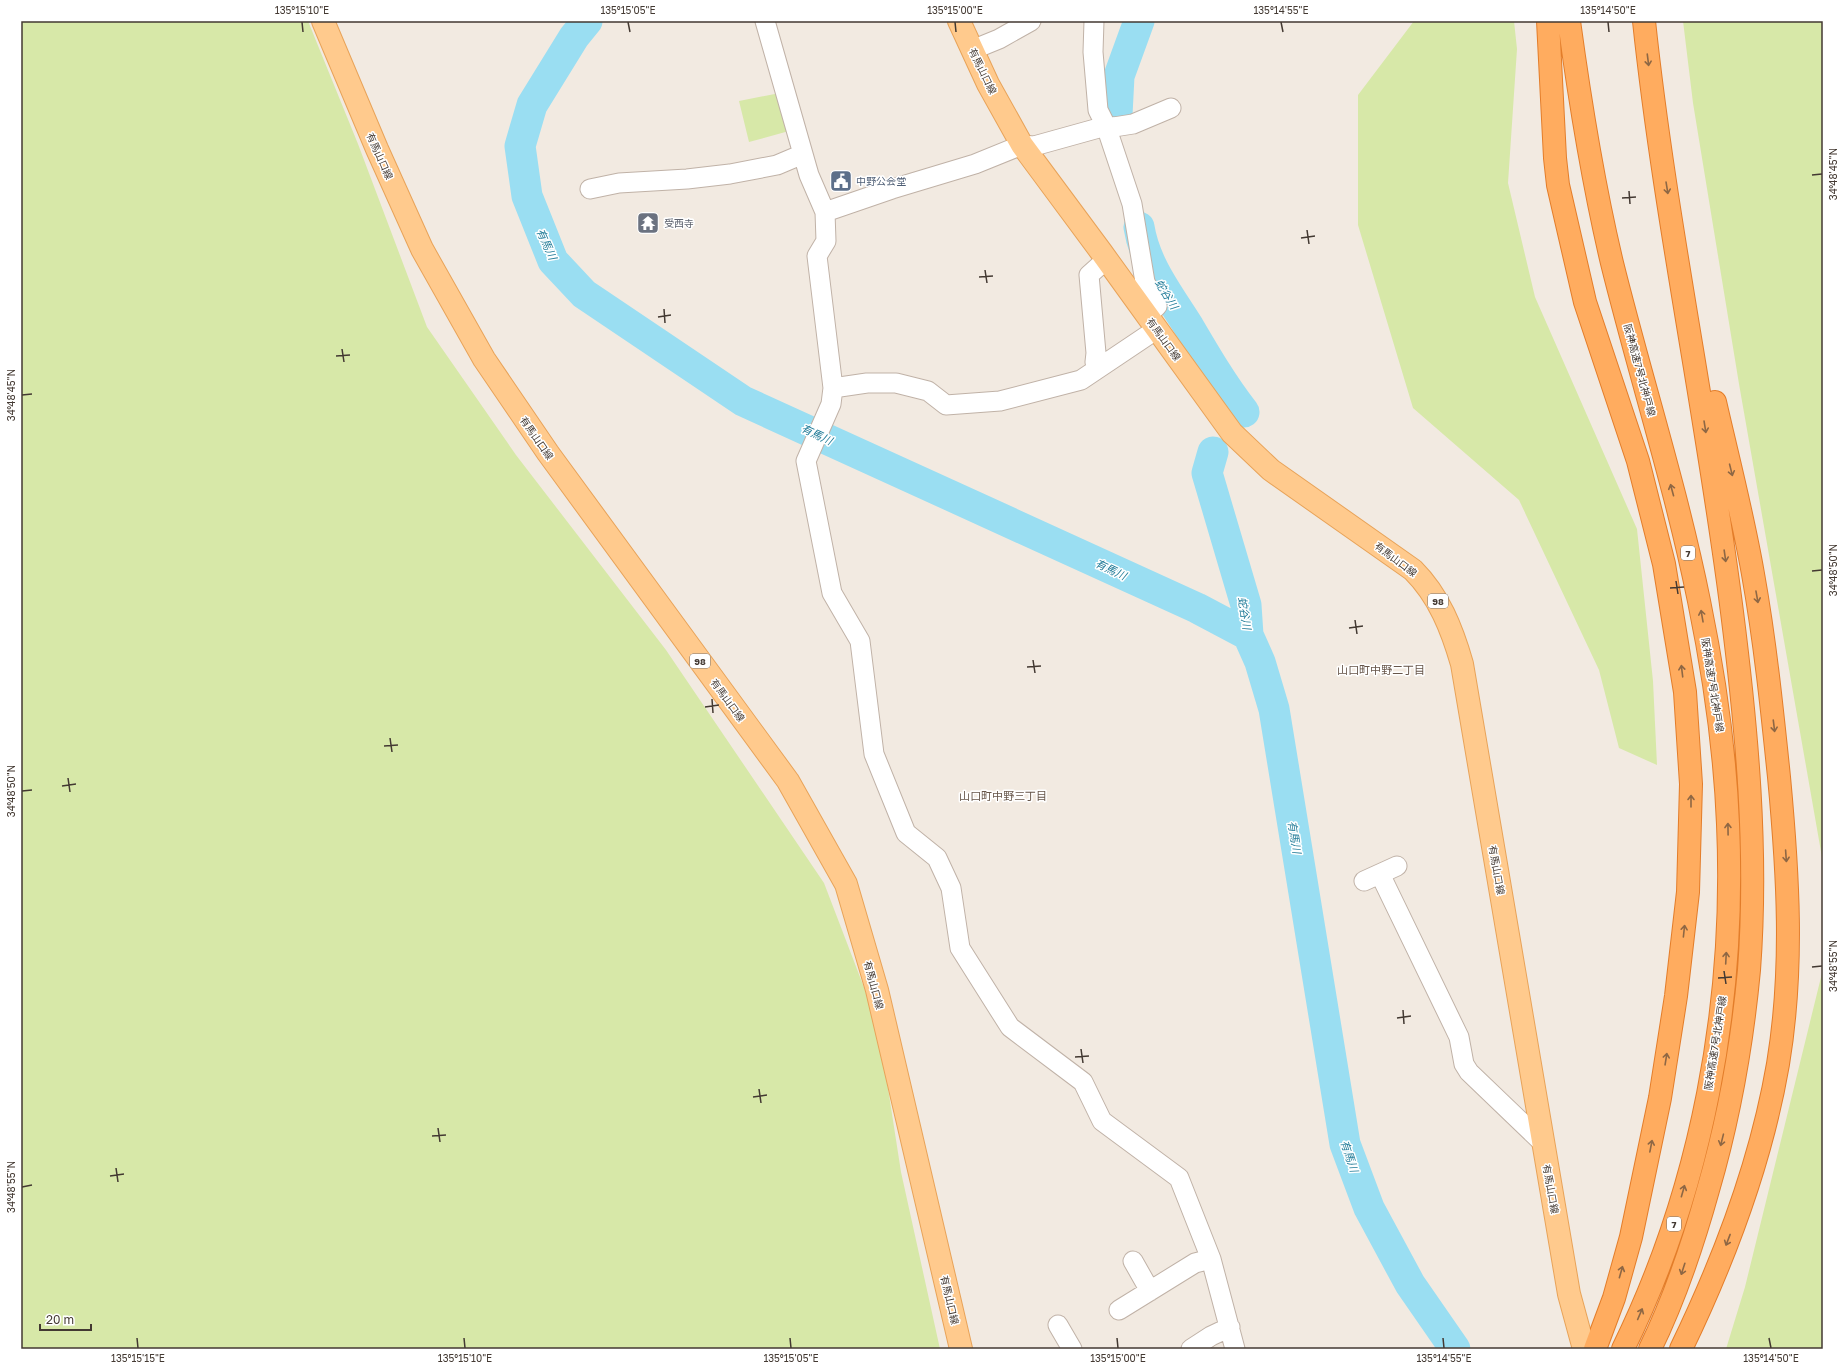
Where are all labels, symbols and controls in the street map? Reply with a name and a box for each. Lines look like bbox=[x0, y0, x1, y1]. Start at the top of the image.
text: 135°15'10"E bbox=[275, 4, 329, 16]
text: 135°15'05"E bbox=[600, 4, 656, 16]
text: 135°15'00"E bbox=[927, 4, 983, 16]
text: 135°14'55"E bbox=[1253, 4, 1309, 16]
text: 135°14'50"E bbox=[1580, 4, 1636, 16]
street label: 有馬山口線 bbox=[967, 46, 999, 96]
one-way arrow bbox=[1644, 53, 1652, 66]
street label: 有馬山口線 bbox=[364, 131, 396, 181]
text: 34°48'45"N bbox=[1827, 148, 1839, 200]
public building icon: 中野公会堂 bbox=[828, 168, 854, 194]
place label: 中野公会堂 bbox=[856, 175, 906, 187]
one-way arrow bbox=[1663, 182, 1671, 195]
temple icon: 受西寺 bbox=[635, 210, 661, 236]
place label: 受西寺 bbox=[664, 217, 694, 229]
water label: 有馬川 bbox=[534, 226, 560, 263]
water label: 蛇谷川 bbox=[1153, 277, 1182, 312]
street label: 有馬山口線 bbox=[1144, 315, 1184, 363]
street label: 阪神高速7号北神戸線 bbox=[1622, 322, 1658, 418]
text: 34°48'45"N bbox=[5, 369, 17, 421]
street label: 有馬山口線 bbox=[518, 414, 556, 462]
one-way arrow bbox=[1701, 420, 1709, 433]
water label: 有馬川 bbox=[799, 421, 836, 447]
one-way arrow bbox=[1728, 463, 1735, 476]
one-way arrow bbox=[1668, 484, 1675, 497]
street label: 有馬山口線 bbox=[1372, 539, 1420, 579]
text: 34°48'50"N bbox=[1827, 544, 1839, 596]
road number: 7 bbox=[1681, 546, 1695, 560]
one-way arrow bbox=[1721, 549, 1729, 562]
water label: 有馬川 bbox=[1093, 556, 1130, 582]
one-way arrow bbox=[1753, 590, 1761, 603]
road number: 98 bbox=[1428, 594, 1448, 608]
water label: 蛇谷川 bbox=[1236, 596, 1254, 631]
one-way arrow bbox=[1698, 610, 1706, 623]
street label: 阪神高速7号北神戸線 bbox=[1700, 637, 1726, 733]
road number: 98 bbox=[690, 654, 710, 668]
district label: 山口町中野二丁目 bbox=[1337, 663, 1425, 676]
one-way arrow bbox=[1678, 665, 1686, 678]
street label: 有馬山口線 bbox=[708, 676, 748, 724]
one-way arrow bbox=[1770, 719, 1777, 732]
text: 34°48'50"N bbox=[5, 765, 17, 817]
district label: 山口町中野三丁目 bbox=[959, 789, 1047, 802]
one-way arrow bbox=[1687, 795, 1695, 808]
water label: 有馬川 bbox=[1286, 820, 1304, 855]
one-way arrow bbox=[1725, 823, 1732, 836]
street label: 有馬山口線 bbox=[1487, 844, 1507, 896]
one-way arrow bbox=[1782, 849, 1789, 862]
one-way arrow bbox=[1680, 925, 1688, 938]
text: 34°48'55"N bbox=[1827, 940, 1839, 992]
one-way arrow bbox=[1723, 952, 1730, 965]
street label: 有馬山口線 bbox=[862, 959, 886, 1011]
street label: 阪神高速7号北神戸線 bbox=[1702, 995, 1728, 1091]
one-way arrow bbox=[1662, 1053, 1670, 1066]
one-way arrow bbox=[1717, 1133, 1725, 1146]
water label: 有馬川 bbox=[1339, 1138, 1362, 1175]
one-way arrow bbox=[1647, 1140, 1655, 1153]
text: 34°48'55"N bbox=[5, 1161, 17, 1213]
street label: 有馬山口線 bbox=[1541, 1163, 1561, 1215]
one-way arrow bbox=[1680, 1185, 1688, 1198]
road number: 7 bbox=[1667, 1217, 1681, 1231]
one-way arrow bbox=[1723, 1234, 1731, 1246]
one-way arrow bbox=[1679, 1263, 1686, 1276]
one-way arrow bbox=[1618, 1266, 1625, 1279]
street label: 有馬山口線 bbox=[939, 1274, 961, 1326]
scale bar bbox=[40, 1306, 91, 1332]
one-way arrow bbox=[1636, 1308, 1644, 1320]
text: 20 m bbox=[46, 1312, 74, 1327]
text: 135°15'15"E bbox=[111, 1352, 165, 1364]
text: 135°15'10"E bbox=[438, 1352, 492, 1364]
text: 135°15'05"E bbox=[763, 1352, 819, 1364]
text: 135°15'00"E bbox=[1090, 1352, 1146, 1364]
text: 135°14'55"E bbox=[1416, 1352, 1472, 1364]
text: 135°14'50"E bbox=[1743, 1352, 1799, 1364]

